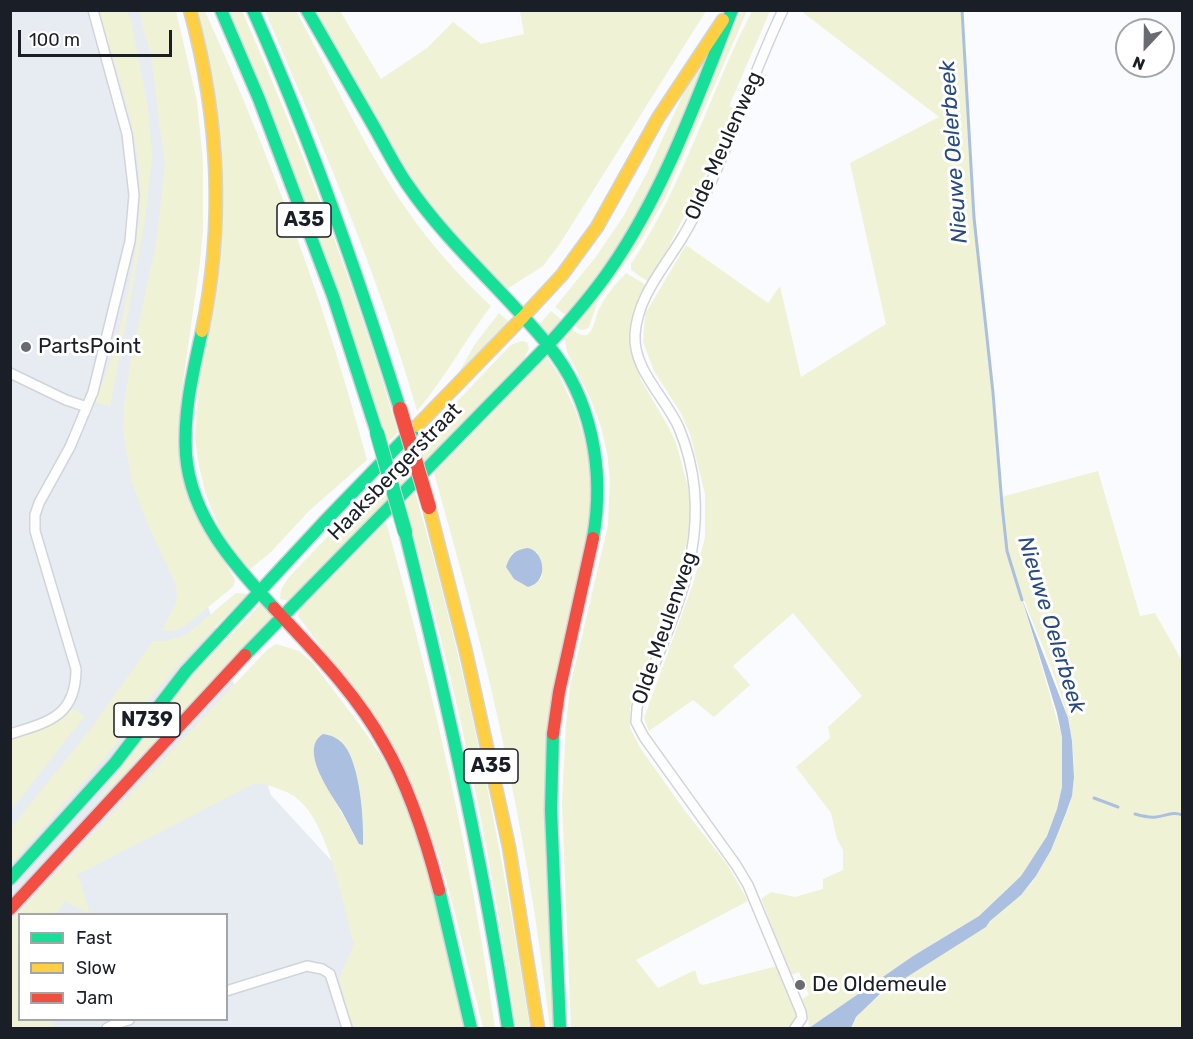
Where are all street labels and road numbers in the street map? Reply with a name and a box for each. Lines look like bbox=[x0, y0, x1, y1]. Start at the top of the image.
street label: Olde Meulenweg bbox=[680, 68, 768, 224]
road number: A35 bbox=[277, 203, 331, 237]
street label: Haaksbergerstraat bbox=[323, 398, 467, 546]
street label: Olde Meulenweg bbox=[627, 548, 703, 708]
road number: N739 bbox=[114, 703, 180, 737]
road number: A35 bbox=[464, 749, 518, 783]

